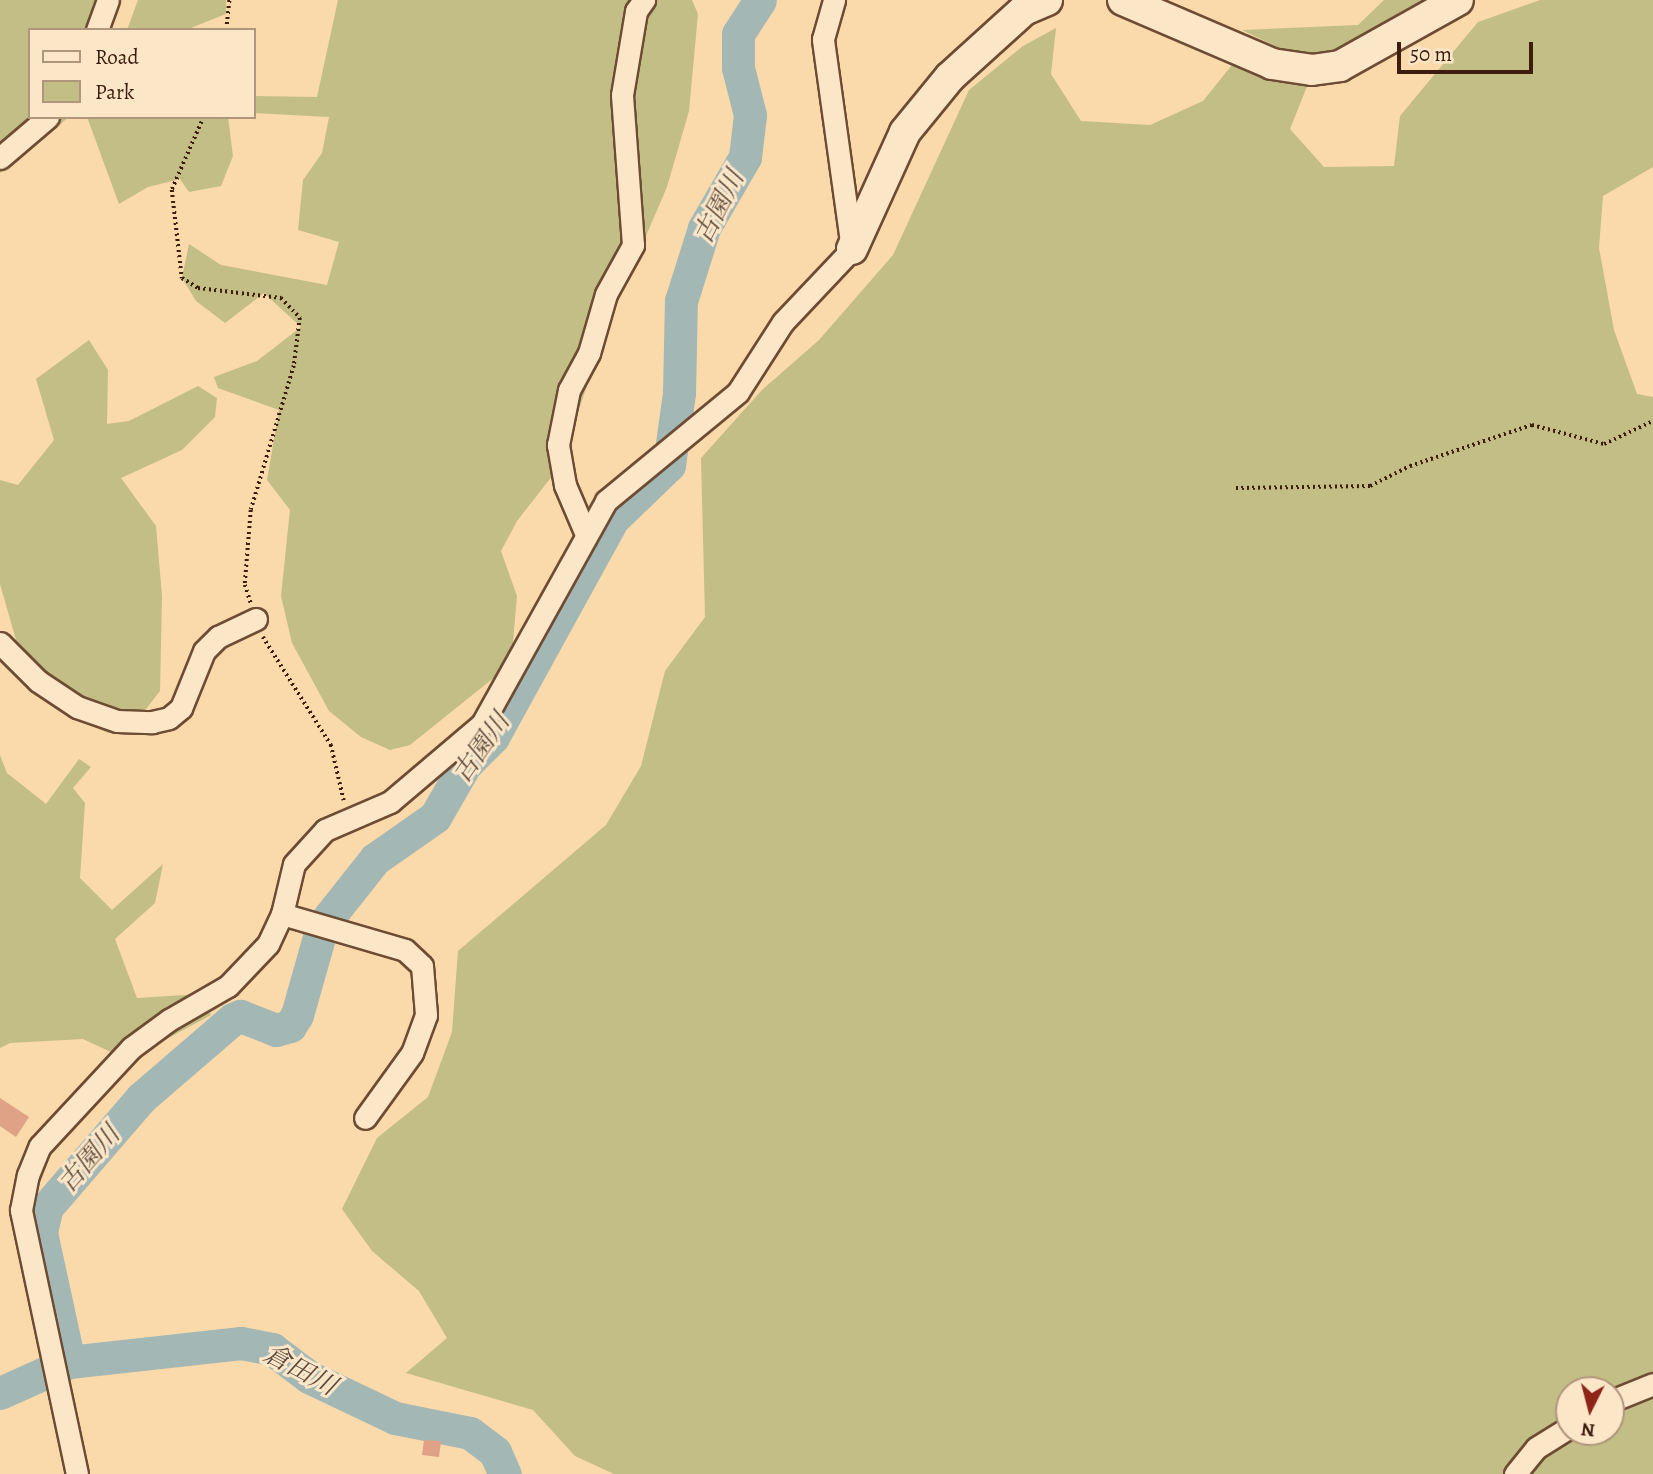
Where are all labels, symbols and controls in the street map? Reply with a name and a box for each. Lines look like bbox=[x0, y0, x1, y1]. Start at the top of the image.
legend bbox=[28, 28, 256, 119]
scale bar bbox=[1401, 28, 1538, 72]
text: 50 m bbox=[1410, 40, 1452, 68]
text: Road bbox=[95, 43, 139, 71]
text: Park bbox=[95, 78, 134, 106]
water label: 古園川 bbox=[687, 165, 751, 249]
water label: 古園川 bbox=[446, 707, 516, 789]
water label: 古園川 bbox=[52, 1119, 126, 1199]
water label: 倉田川 bbox=[258, 1338, 342, 1402]
north arrow bbox=[1555, 1376, 1625, 1446]
text: N bbox=[1580, 1416, 1596, 1444]

